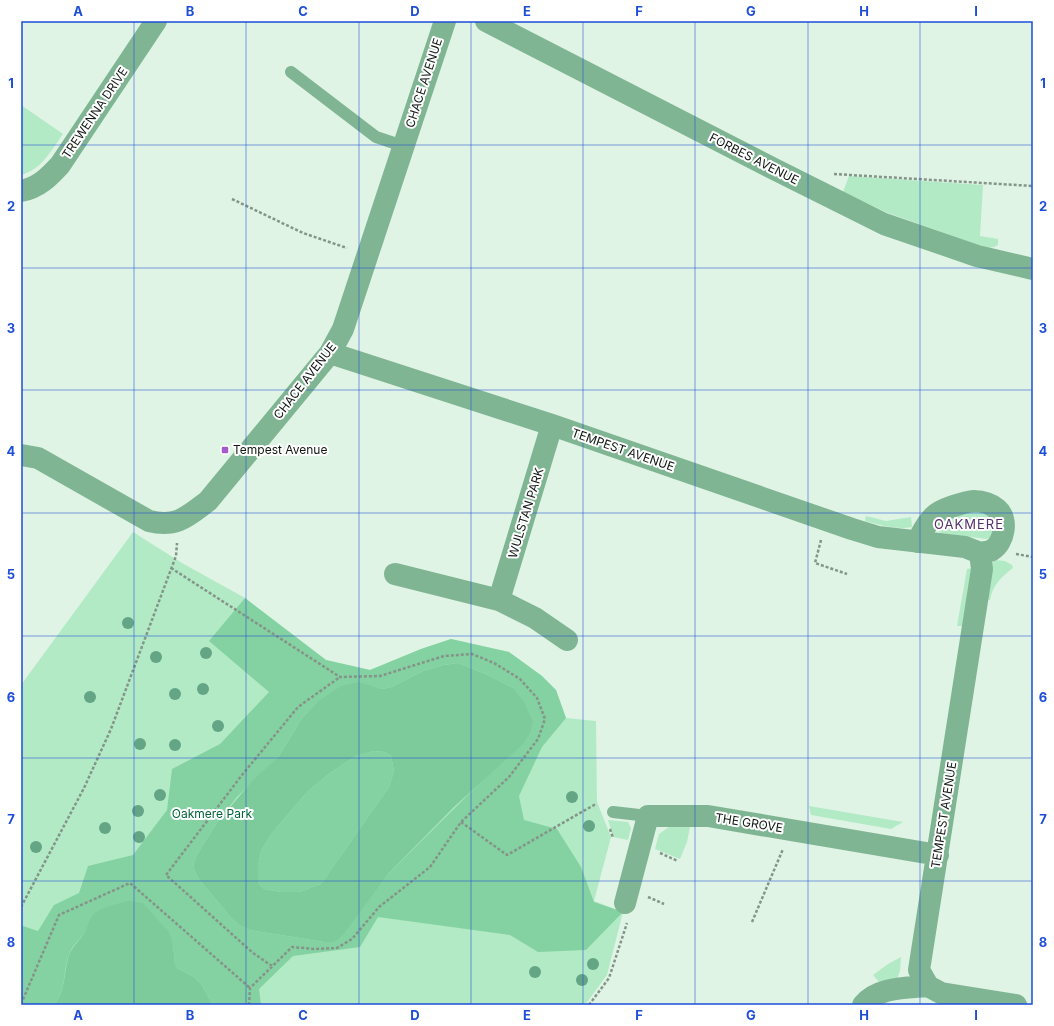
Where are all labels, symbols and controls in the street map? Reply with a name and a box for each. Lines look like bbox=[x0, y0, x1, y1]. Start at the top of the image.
text: A bbox=[73, 3, 83, 19]
text: B bbox=[186, 3, 195, 19]
text: C bbox=[298, 3, 308, 19]
text: D bbox=[410, 3, 420, 19]
text: E bbox=[523, 3, 531, 19]
text: F bbox=[635, 3, 643, 19]
text: G bbox=[746, 3, 756, 19]
text: H bbox=[859, 3, 869, 19]
text: I bbox=[974, 3, 978, 19]
street label: CHACE AVENUE bbox=[402, 36, 445, 129]
street label: TREWENNA DRIVE bbox=[59, 64, 131, 161]
text: 1 bbox=[8, 75, 14, 91]
text: 1 bbox=[1040, 75, 1046, 91]
street label: FORBES AVENUE bbox=[707, 130, 801, 188]
text: 2 bbox=[7, 198, 15, 214]
text: 2 bbox=[1039, 198, 1047, 214]
text: 3 bbox=[7, 320, 15, 336]
text: 3 bbox=[1039, 320, 1047, 336]
street label: CHACE AVENUE bbox=[270, 339, 339, 422]
street label: TEMPEST AVENUE bbox=[570, 425, 676, 474]
place label: Tempest Avenue bbox=[233, 442, 327, 457]
text: 4 bbox=[7, 443, 16, 459]
text: 4 bbox=[1039, 443, 1048, 459]
marker: Tempest Avenue bbox=[220, 445, 230, 455]
street label: WULSTAN PARK bbox=[505, 466, 546, 560]
district label: OAKMERE bbox=[934, 516, 1004, 532]
text: 5 bbox=[7, 566, 15, 582]
text: 5 bbox=[1039, 566, 1047, 582]
text: 6 bbox=[7, 689, 15, 705]
text: 6 bbox=[1039, 689, 1047, 705]
street label: TEMPEST AVENUE bbox=[928, 761, 959, 869]
park label: Oakmere Park bbox=[172, 806, 253, 821]
street label: THE GROVE bbox=[714, 810, 784, 835]
text: 7 bbox=[7, 811, 15, 827]
text: 7 bbox=[1039, 811, 1047, 827]
text: 8 bbox=[7, 934, 15, 950]
text: 8 bbox=[1039, 934, 1047, 950]
text: A bbox=[73, 1007, 83, 1023]
text: B bbox=[186, 1007, 195, 1023]
text: C bbox=[298, 1007, 308, 1023]
text: D bbox=[410, 1007, 420, 1023]
text: E bbox=[523, 1007, 531, 1023]
text: F bbox=[635, 1007, 643, 1023]
text: G bbox=[746, 1007, 756, 1023]
text: H bbox=[859, 1007, 869, 1023]
text: I bbox=[974, 1007, 978, 1023]

